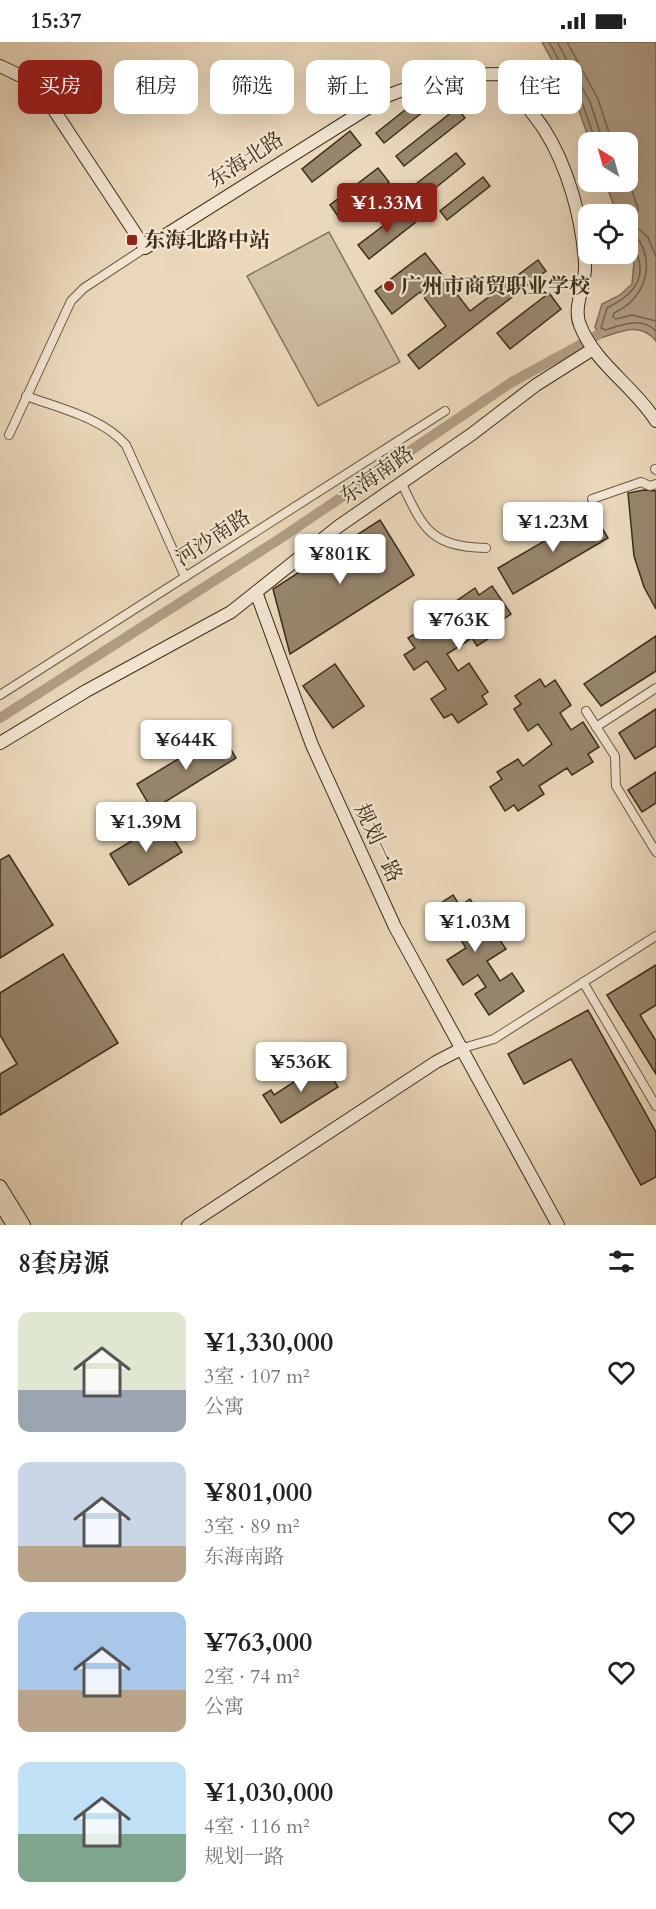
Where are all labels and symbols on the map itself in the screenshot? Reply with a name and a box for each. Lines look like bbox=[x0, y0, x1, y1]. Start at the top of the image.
street label: 东海北路 bbox=[203, 125, 289, 195]
north arrow bbox=[578, 132, 638, 192]
pin: ¥1.33M bbox=[338, 183, 436, 234]
place label: 东海北路中站 bbox=[144, 226, 270, 255]
marker: 东海北路中站 bbox=[125, 233, 139, 247]
place label: 广州市商贸职业学校 bbox=[401, 272, 590, 301]
marker: 广州市商贸职业学校 bbox=[382, 279, 396, 293]
street label: 东海南路 bbox=[334, 439, 420, 511]
pin: ¥1.23M bbox=[504, 502, 602, 553]
street label: 河沙南路 bbox=[170, 503, 256, 573]
pin: ¥801K bbox=[298, 534, 382, 585]
pin: ¥763K bbox=[417, 600, 501, 651]
pin: ¥644K bbox=[144, 720, 228, 771]
street label: 规划一路 bbox=[347, 799, 409, 887]
pin: ¥1.39M bbox=[97, 802, 195, 853]
pin: ¥1.03M bbox=[426, 902, 524, 953]
pin: ¥536K bbox=[259, 1042, 343, 1093]

